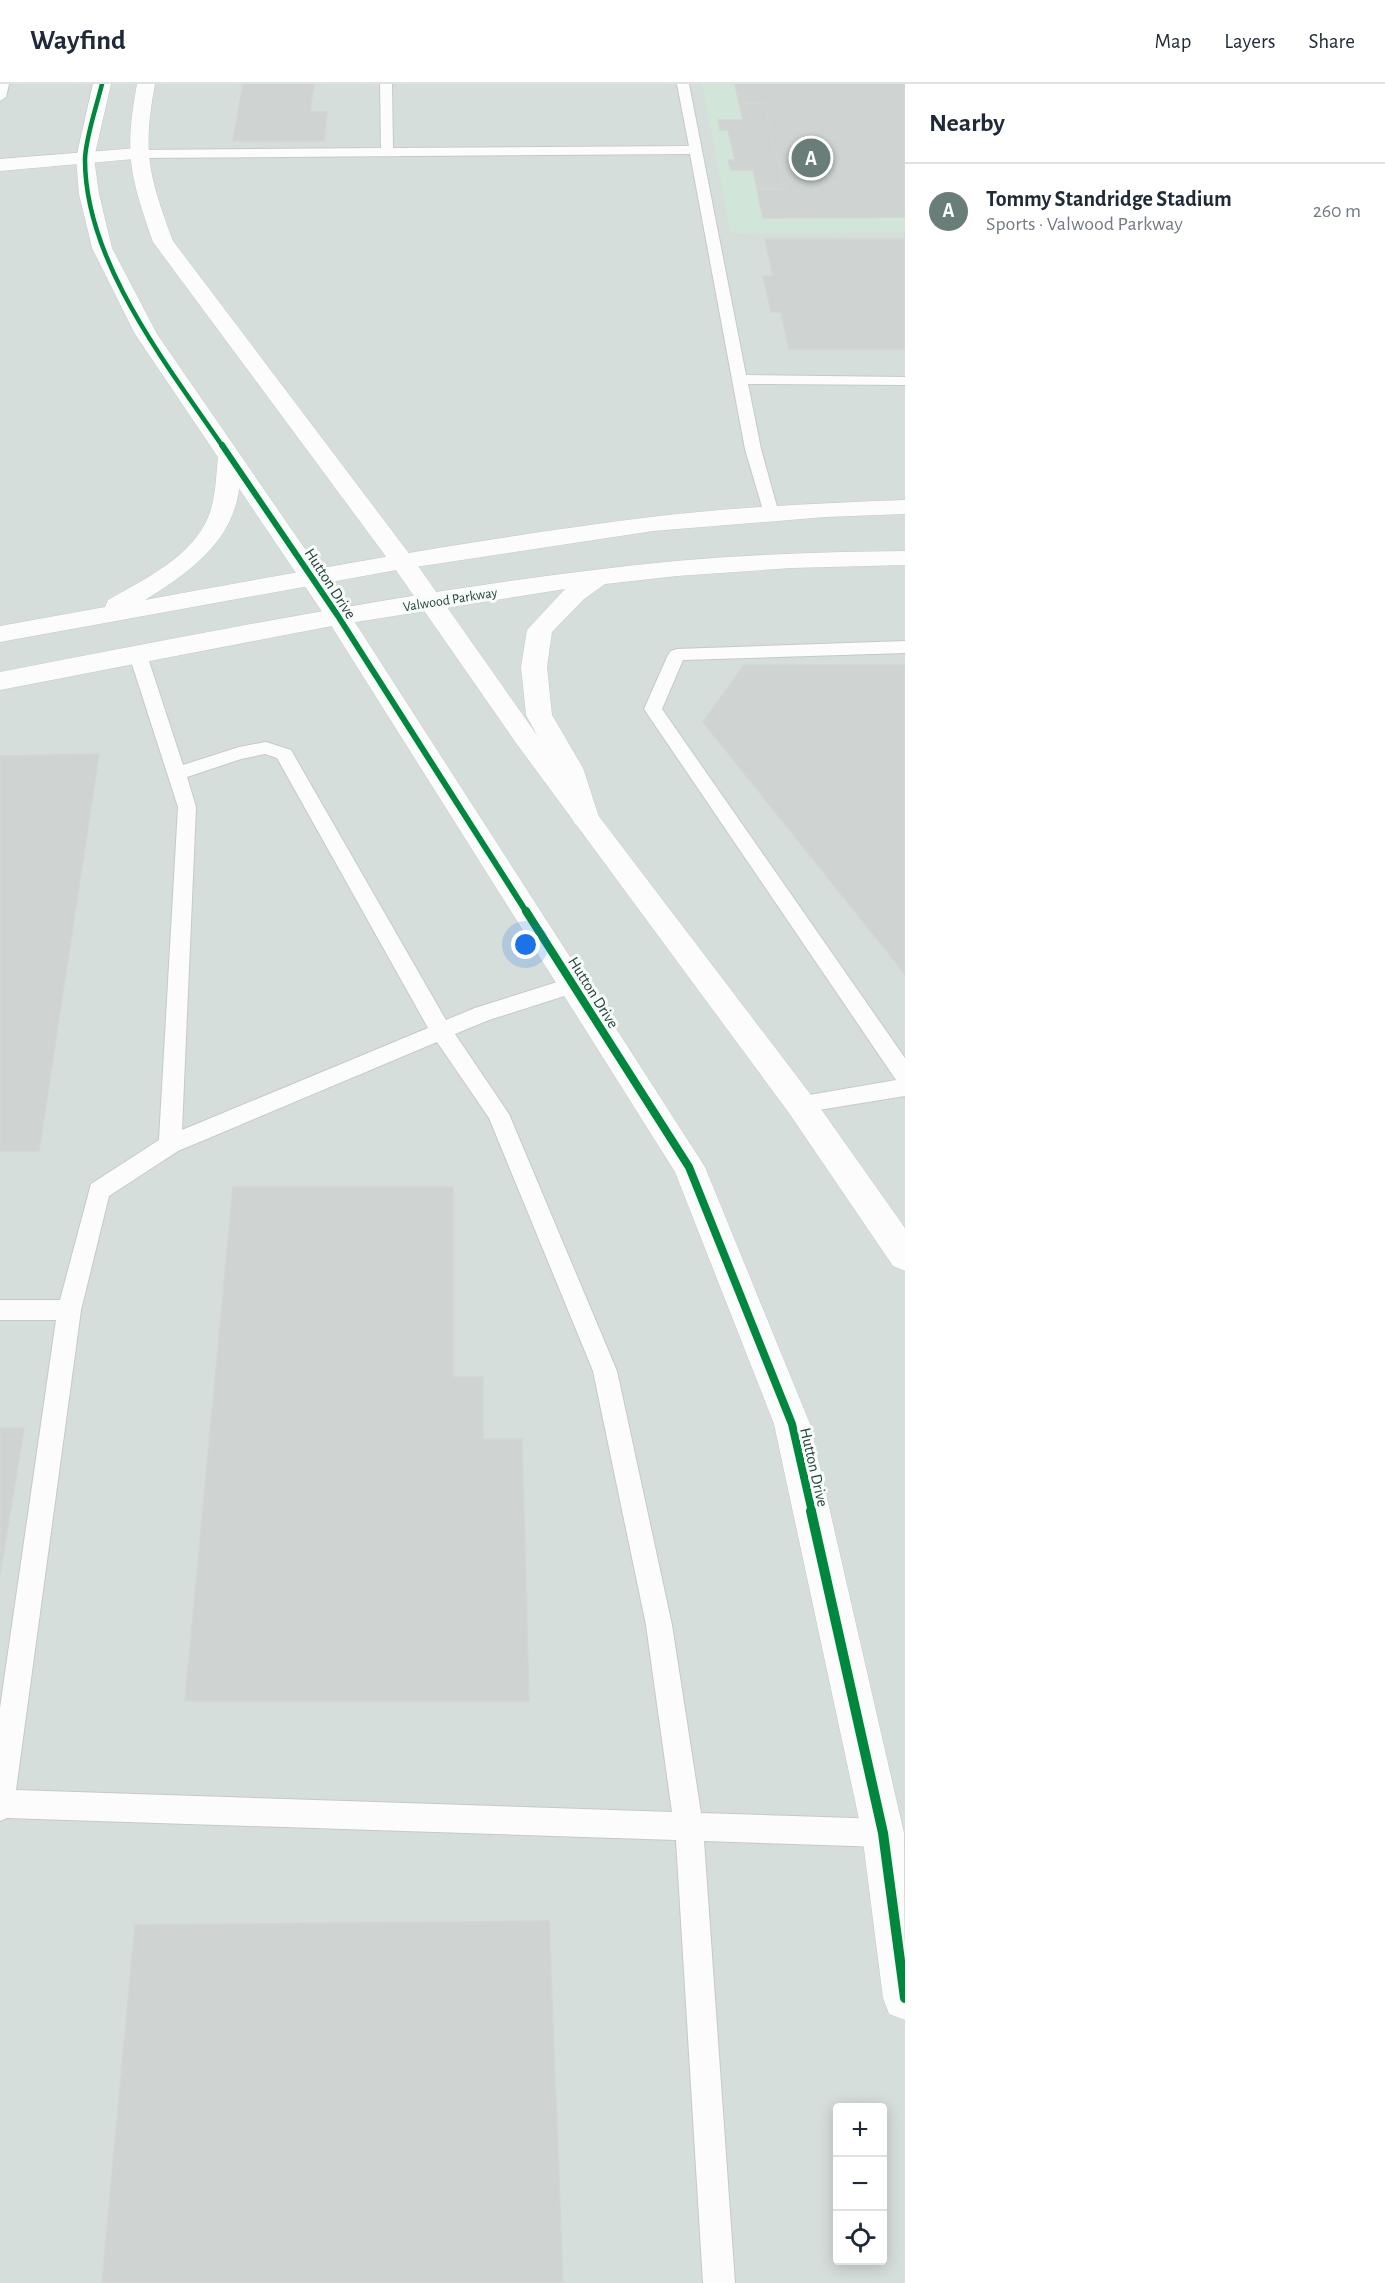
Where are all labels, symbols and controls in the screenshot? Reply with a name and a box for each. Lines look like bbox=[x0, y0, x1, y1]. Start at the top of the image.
text: Wayfind bbox=[30, 27, 126, 55]
text: Map bbox=[1155, 31, 1191, 52]
text: Layers bbox=[1224, 31, 1275, 52]
text: Share bbox=[1308, 31, 1355, 52]
text: Nearby bbox=[929, 110, 1005, 136]
pin: A bbox=[792, 136, 830, 181]
text: Tommy Standridge Stadium bbox=[986, 188, 1232, 210]
text: A bbox=[943, 201, 955, 221]
text: 260 m bbox=[1313, 201, 1361, 221]
text: Sports · Valwood Parkway bbox=[986, 214, 1183, 234]
street label: Hutton Drive bbox=[301, 545, 359, 622]
street label: Valwood Parkway bbox=[402, 586, 498, 614]
your location bbox=[511, 930, 540, 959]
street label: Hutton Drive bbox=[565, 954, 621, 1031]
street label: Hutton Drive bbox=[797, 1426, 831, 1508]
map controls bbox=[833, 2103, 887, 2265]
button: + bbox=[833, 2103, 887, 2157]
button: − bbox=[833, 2157, 887, 2211]
button: locate bbox=[833, 2211, 887, 2265]

